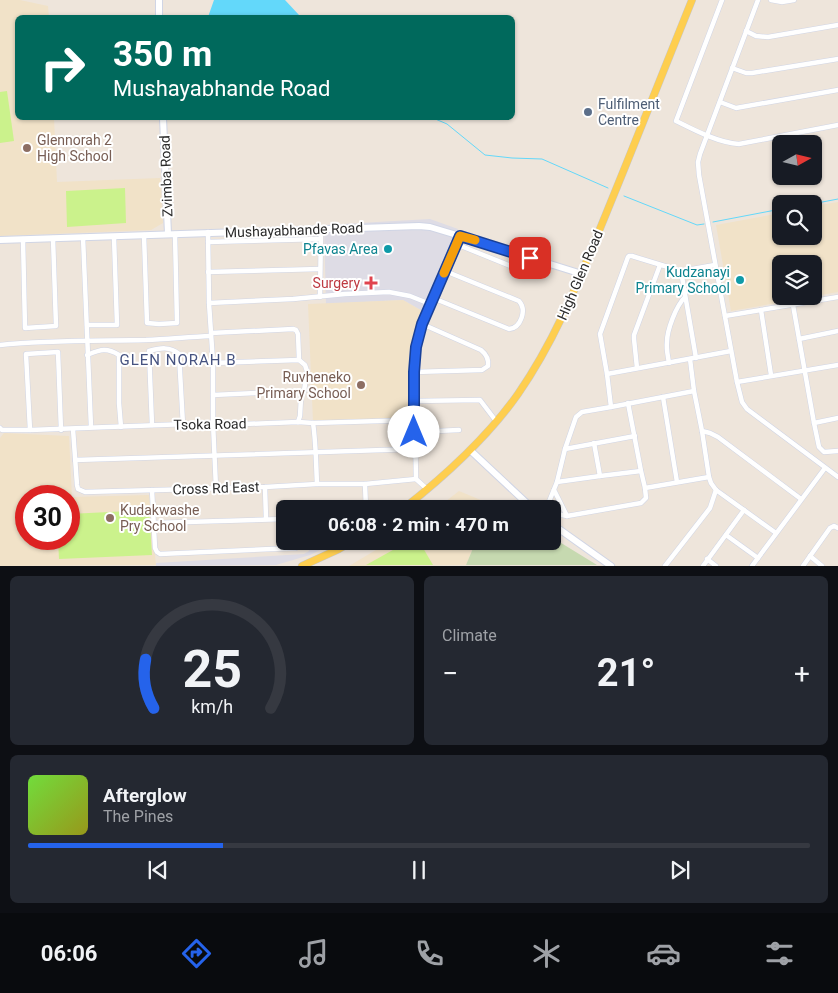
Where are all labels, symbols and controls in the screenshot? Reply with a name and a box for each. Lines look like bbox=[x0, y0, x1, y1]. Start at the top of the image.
text: 350 m bbox=[113, 34, 212, 75]
icon: right bbox=[30, 35, 95, 100]
text: Mushayabhande Road bbox=[113, 76, 330, 101]
place label: Fulfilment Centre bbox=[598, 96, 660, 128]
marker: Fulfilment Centre bbox=[582, 106, 594, 118]
place label: Glennorah 2 High School bbox=[37, 132, 112, 164]
street label: Zvimba Road bbox=[157, 135, 175, 217]
north arrow bbox=[772, 135, 822, 185]
map controls bbox=[772, 135, 822, 305]
marker: Glennorah 2 High School bbox=[21, 142, 33, 154]
button: search bbox=[772, 195, 822, 245]
street label: Mushayabhande Road bbox=[225, 220, 363, 240]
street label: High Glen Road bbox=[554, 228, 606, 322]
pin bbox=[509, 237, 551, 279]
place label: Pfavas Area bbox=[303, 241, 378, 257]
marker: Pfavas Area bbox=[382, 243, 394, 255]
icon: arrive bbox=[516, 244, 544, 272]
button: layers bbox=[772, 255, 822, 305]
place label: Kudzanayi Primary School bbox=[635, 264, 730, 296]
marker: Kudzanayi Primary School bbox=[734, 274, 746, 286]
place label: Surgery bbox=[313, 275, 360, 291]
marker: Surgery bbox=[364, 276, 378, 290]
district label: GLEN NORAH B bbox=[119, 351, 237, 369]
place label: Ruvheneko Primary School bbox=[256, 369, 351, 401]
marker: Ruvheneko Primary School bbox=[355, 379, 367, 391]
position arrow bbox=[387, 405, 439, 457]
street label: Tsoka Road bbox=[173, 415, 247, 433]
street label: Cross Rd East bbox=[172, 478, 260, 498]
speed limit sign: 30 bbox=[15, 485, 80, 550]
place label: Kudakwashe Pry School bbox=[120, 502, 199, 534]
marker: Kudakwashe Pry School bbox=[104, 512, 116, 524]
text: 06:08 · 2 min · 470 m bbox=[328, 513, 509, 536]
text: Climate bbox=[442, 626, 497, 645]
text: 25 bbox=[182, 639, 242, 700]
text: 21° bbox=[597, 651, 655, 695]
text: − bbox=[442, 657, 458, 690]
text: + bbox=[794, 657, 810, 690]
text: km/h bbox=[191, 696, 233, 717]
text: Afterglow bbox=[103, 784, 187, 807]
text: The Pines bbox=[103, 807, 173, 826]
icon: previous bbox=[144, 856, 172, 884]
icon: pause bbox=[405, 856, 433, 884]
icon: next bbox=[666, 856, 694, 884]
icon: directions bbox=[179, 936, 214, 971]
icon: music bbox=[296, 936, 331, 971]
icon: phone bbox=[412, 936, 447, 971]
icon: climate bbox=[529, 936, 564, 971]
icon: car bbox=[646, 936, 681, 971]
icon: filters bbox=[762, 936, 797, 971]
text: 06:06 bbox=[41, 941, 97, 966]

